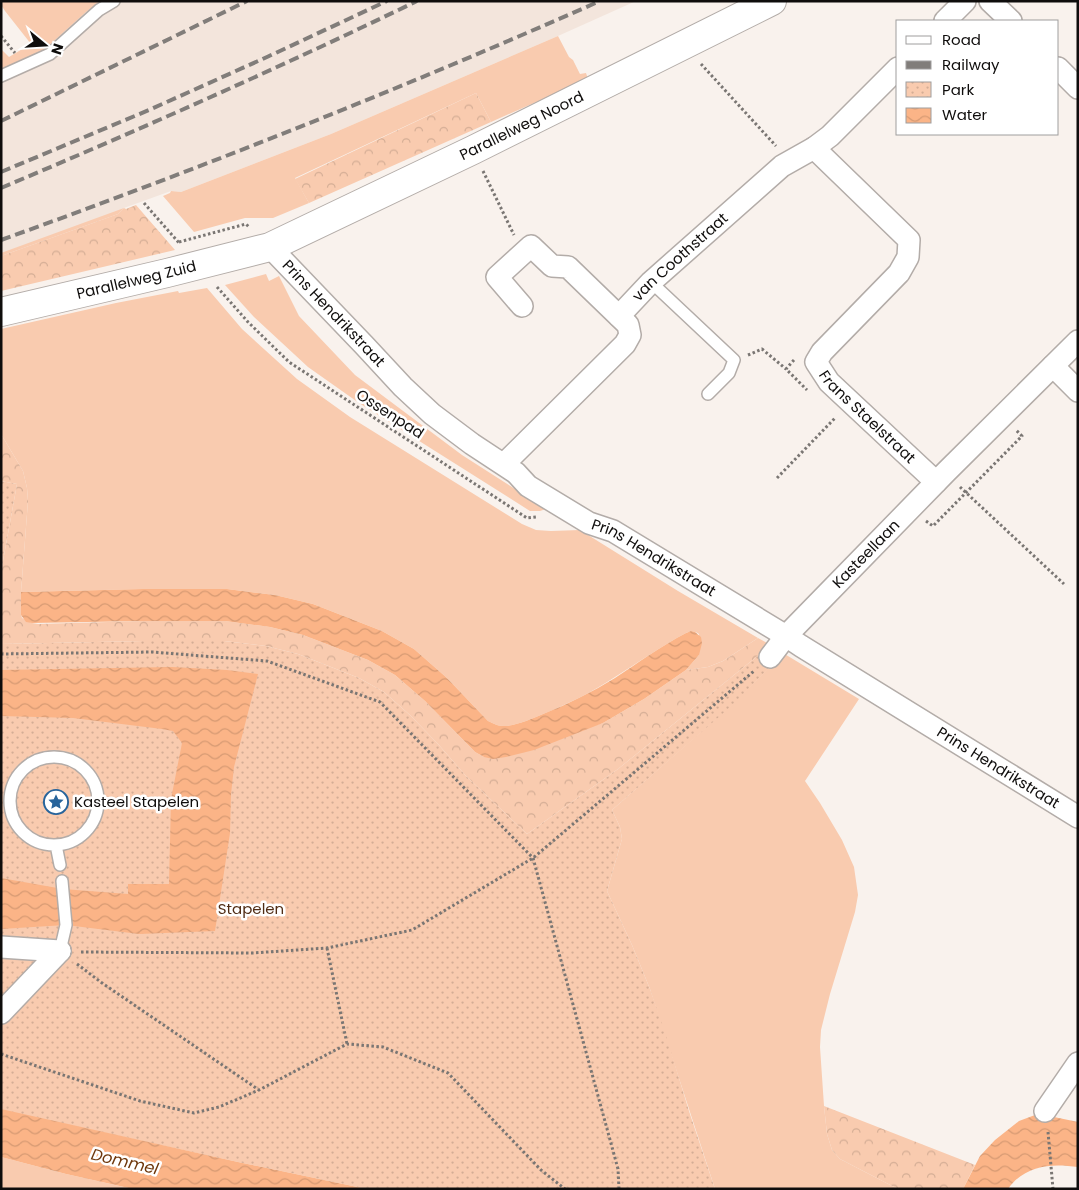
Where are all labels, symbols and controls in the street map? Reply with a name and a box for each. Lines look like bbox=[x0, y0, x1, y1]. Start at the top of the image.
north arrow bbox=[20, 20, 70, 70]
legend bbox=[896, 20, 1059, 135]
text: Road bbox=[942, 29, 981, 50]
text: N bbox=[46, 41, 69, 57]
text: Railway bbox=[942, 54, 1000, 75]
text: Park bbox=[942, 79, 974, 100]
street label: Parallelweg Noord bbox=[456, 86, 587, 165]
text: Water bbox=[942, 104, 988, 125]
street label: van Coothstraat bbox=[627, 208, 732, 306]
street label: Parallelweg Zuid bbox=[74, 255, 198, 304]
street label: Prins Hendrikstraat bbox=[278, 255, 390, 371]
street label: Frans Staelstraat bbox=[814, 366, 921, 468]
street label: Ossenpad bbox=[352, 384, 428, 443]
street label: Prins Hendrikstraat bbox=[589, 514, 720, 601]
street label: Kasteellaan bbox=[827, 515, 904, 593]
street label: Prins Hendrikstraat bbox=[933, 721, 1064, 813]
place icon: Kasteel Stapelen bbox=[43, 789, 69, 815]
place label: Kasteel Stapelen bbox=[74, 791, 199, 812]
park label: Stapelen bbox=[218, 898, 284, 919]
water label: Dommel bbox=[89, 1143, 161, 1180]

